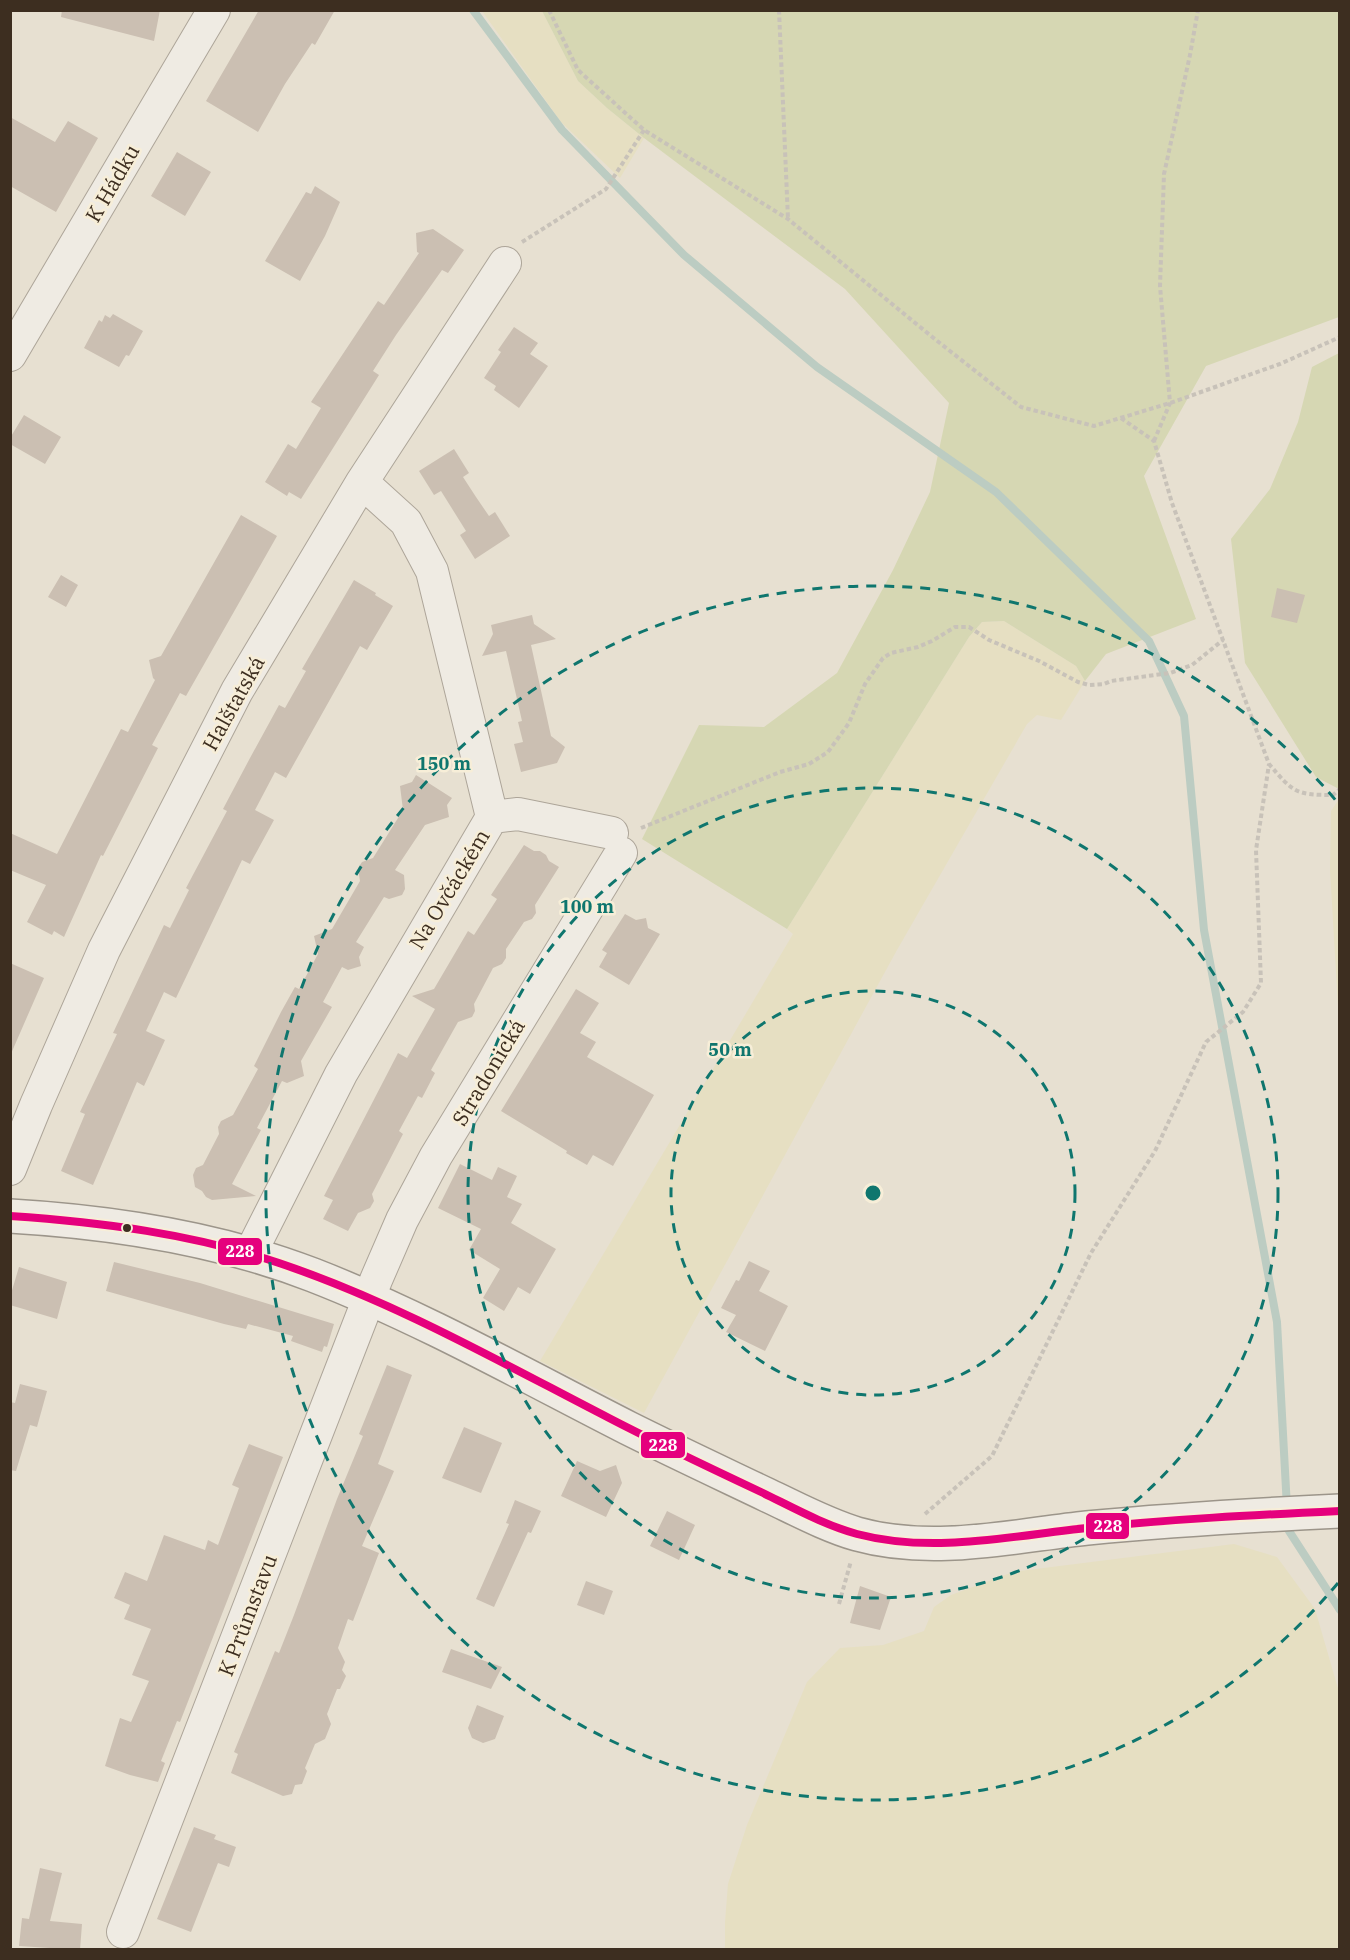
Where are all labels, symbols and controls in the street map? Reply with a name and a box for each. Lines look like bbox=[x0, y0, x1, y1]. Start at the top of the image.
street label: K Hádku bbox=[78, 139, 146, 227]
street label: Halštatská bbox=[195, 651, 271, 755]
text: 150 m bbox=[417, 752, 472, 775]
street label: Na Ovčáckém bbox=[402, 824, 496, 954]
text: 100 m bbox=[560, 895, 615, 918]
street label: Stradonická bbox=[445, 1013, 531, 1131]
text: 50 m bbox=[708, 1038, 752, 1061]
centre of rings bbox=[863, 1183, 883, 1203]
unlabelled marker bbox=[121, 1222, 133, 1234]
line badge: 228 bbox=[217, 1237, 263, 1266]
text: 228 bbox=[226, 1241, 255, 1261]
line badge: 228 bbox=[640, 1431, 686, 1459]
text: 228 bbox=[649, 1435, 678, 1455]
line badge: 228 bbox=[1085, 1512, 1130, 1540]
text: 228 bbox=[1094, 1516, 1123, 1536]
street label: K Průmstavu bbox=[211, 1550, 283, 1680]

